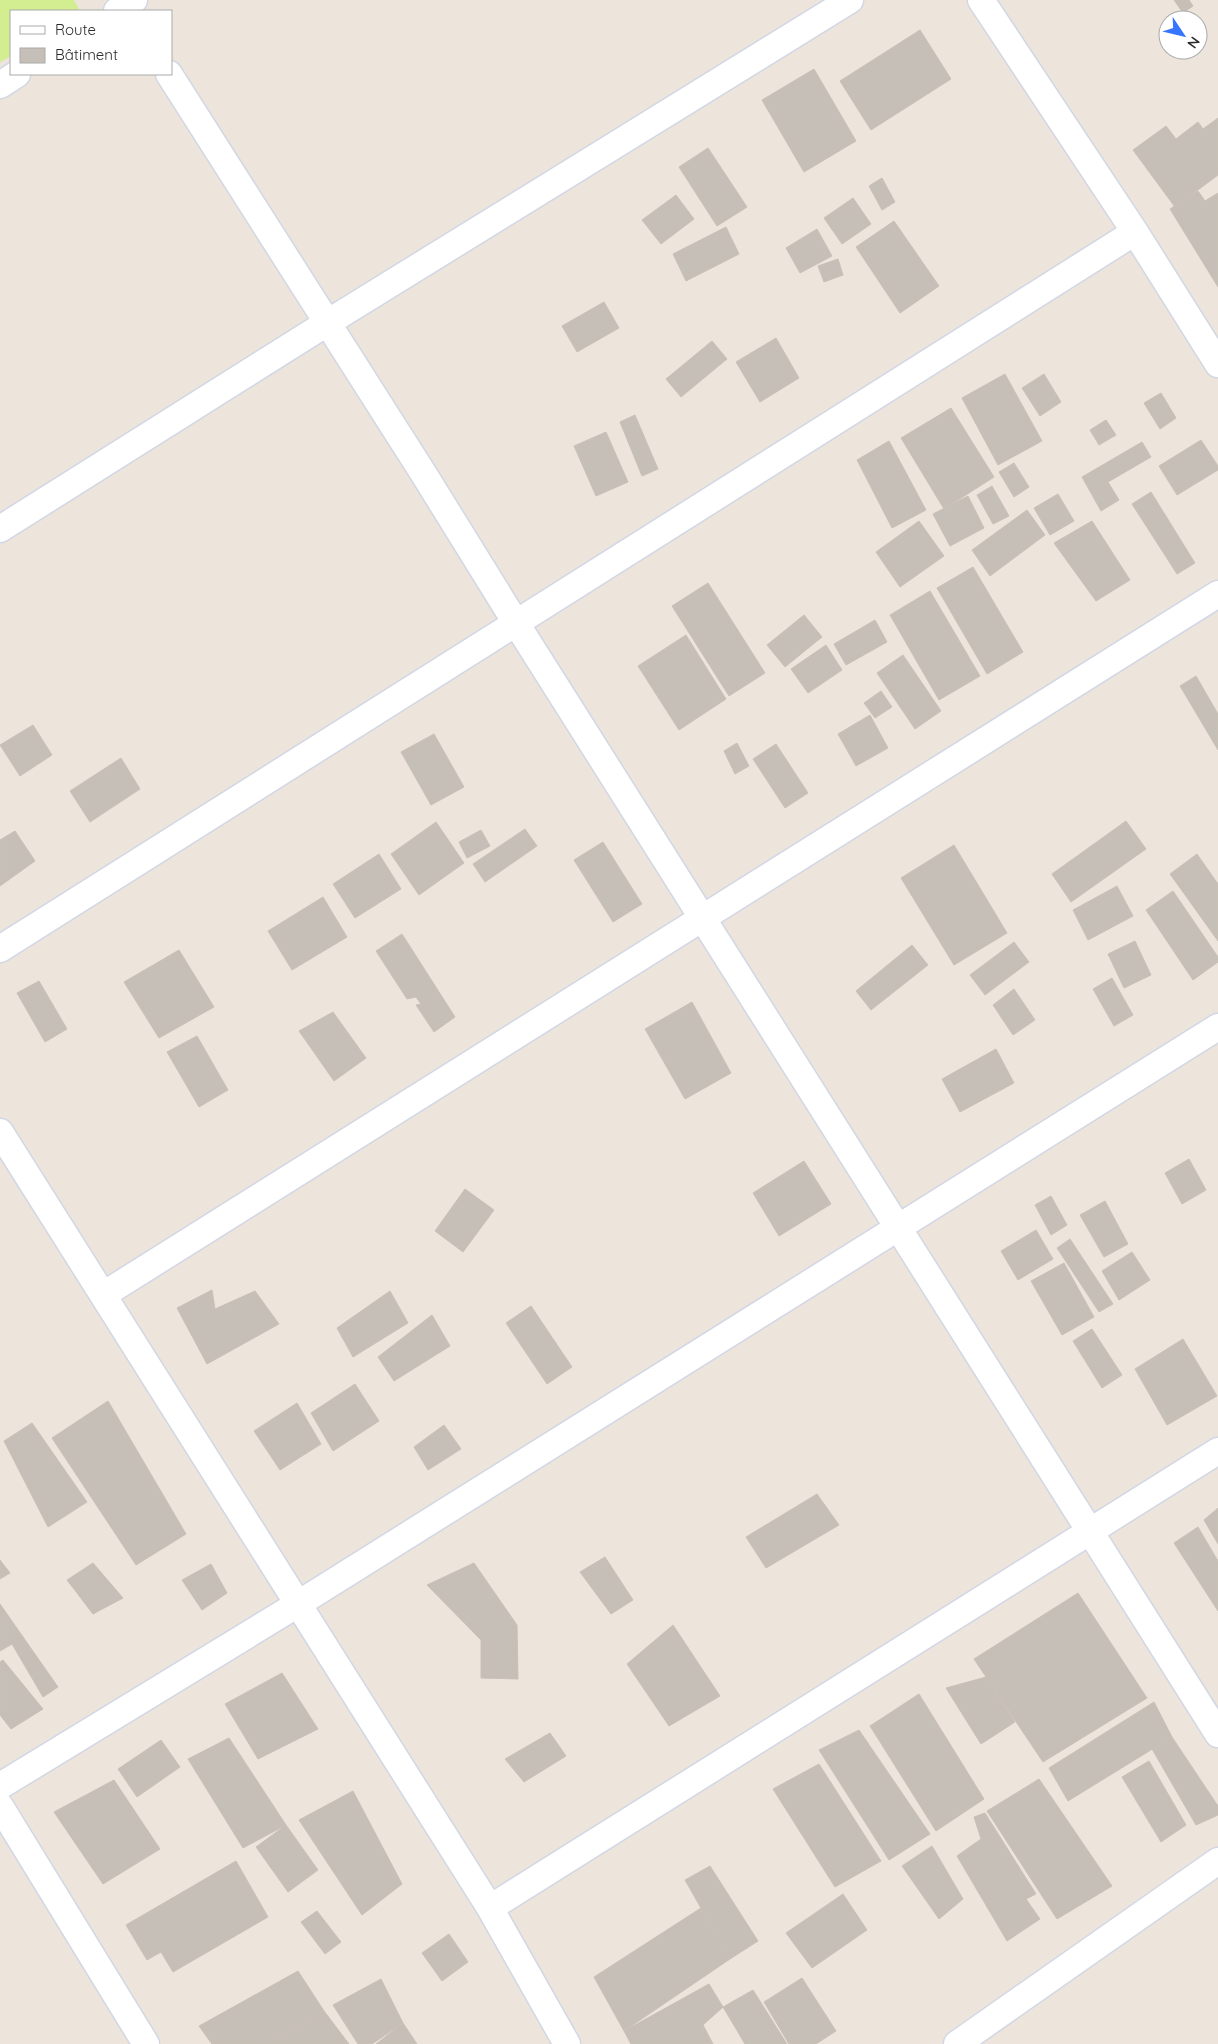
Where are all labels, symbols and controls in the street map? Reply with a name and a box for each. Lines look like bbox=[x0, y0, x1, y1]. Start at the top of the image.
legend bbox=[10, 10, 172, 75]
north arrow bbox=[1158, 10, 1208, 60]
text: Route bbox=[55, 20, 96, 39]
text: N bbox=[1183, 33, 1204, 52]
text: Bâtiment bbox=[55, 45, 118, 64]

